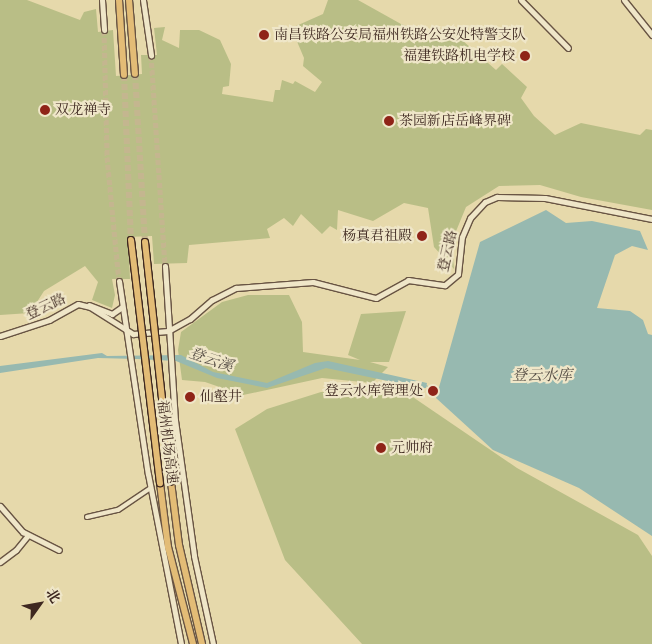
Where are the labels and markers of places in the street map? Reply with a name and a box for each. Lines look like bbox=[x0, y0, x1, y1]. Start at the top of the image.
place label: 南昌铁路公安局福州铁路公安处特警支队 bbox=[274, 27, 526, 43]
marker: 南昌铁路公安局福州铁路公安处特警支队 bbox=[258, 29, 270, 41]
place label: 福建铁路机电学校 bbox=[403, 48, 515, 64]
marker: 福建铁路机电学校 bbox=[519, 50, 531, 62]
place label: 双龙禅寺 bbox=[55, 102, 111, 118]
marker: 双龙禅寺 bbox=[39, 104, 51, 116]
place label: 茶园新店岳峰界碑 bbox=[399, 113, 511, 129]
marker: 茶园新店岳峰界碑 bbox=[383, 115, 395, 127]
place label: 杨真君祖殿 bbox=[342, 228, 412, 244]
marker: 杨真君祖殿 bbox=[416, 230, 428, 242]
place label: 登云水库管理处 bbox=[325, 383, 423, 399]
marker: 登云水库管理处 bbox=[427, 385, 439, 397]
place label: 仙壑井 bbox=[200, 389, 242, 405]
marker: 仙壑井 bbox=[184, 391, 196, 403]
place label: 元帅府 bbox=[391, 440, 433, 456]
marker: 元帅府 bbox=[375, 442, 387, 454]

